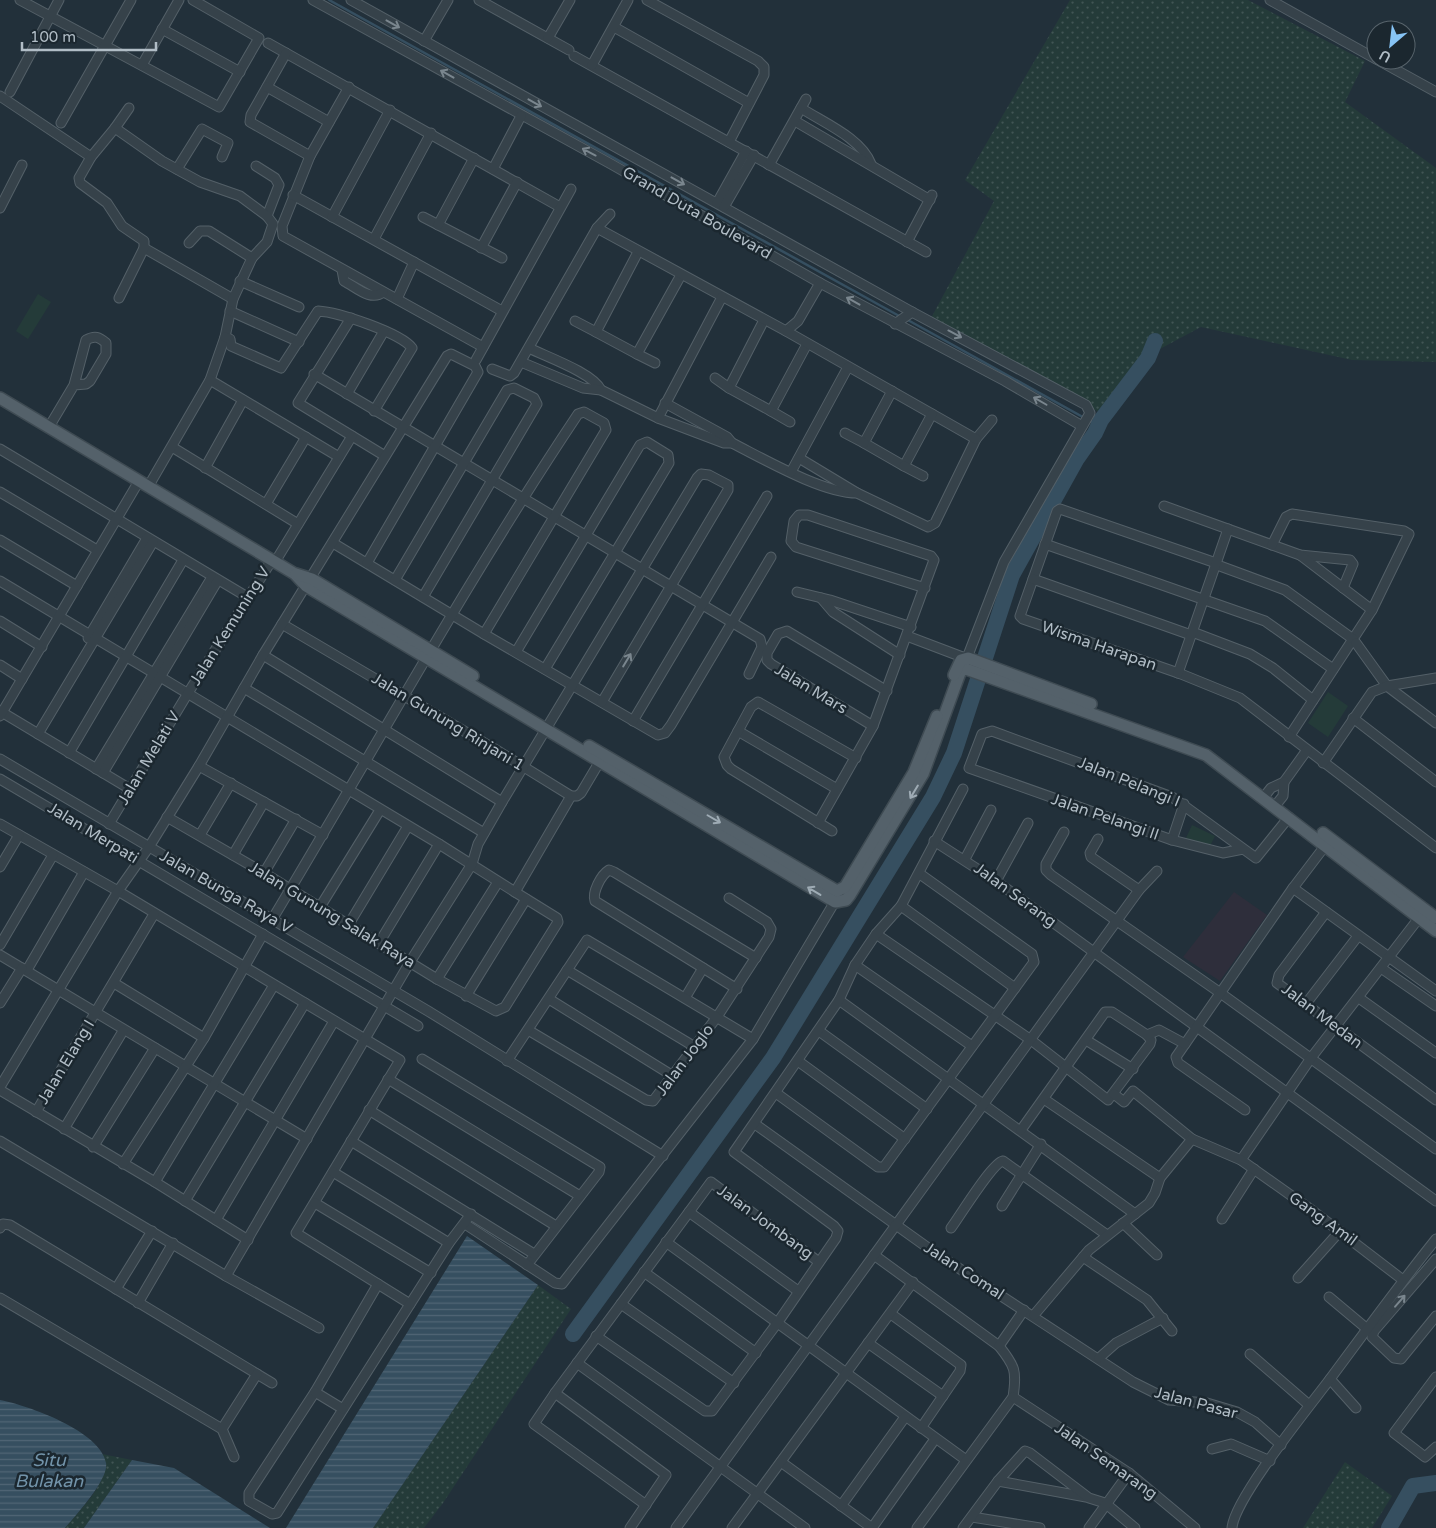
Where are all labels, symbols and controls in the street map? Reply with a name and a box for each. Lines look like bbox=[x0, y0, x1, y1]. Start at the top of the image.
one-way arrow bbox=[386, 19, 401, 29]
scale bar bbox=[22, 20, 156, 52]
north arrow bbox=[1366, 20, 1416, 70]
text: 100 m bbox=[30, 28, 76, 46]
text: U bbox=[1376, 46, 1394, 66]
one-way arrow bbox=[439, 69, 454, 79]
one-way arrow bbox=[528, 98, 542, 108]
one-way arrow bbox=[582, 147, 597, 157]
street label: Grand Duta Boulevard bbox=[619, 162, 775, 264]
one-way arrow bbox=[670, 176, 685, 186]
one-way arrow bbox=[845, 296, 860, 306]
one-way arrow bbox=[947, 330, 962, 339]
one-way arrow bbox=[1033, 396, 1048, 406]
street label: Jalan Kemuning V bbox=[185, 563, 275, 689]
street label: Wisma Harapan bbox=[1039, 617, 1159, 675]
one-way arrow bbox=[622, 654, 632, 668]
street label: Jalan Mars bbox=[771, 659, 851, 719]
street label: Jalan Gunung Rinjani 1 bbox=[368, 668, 528, 776]
street label: Jalan Melati V bbox=[113, 708, 185, 808]
street label: Jalan Pelangi I bbox=[1075, 752, 1183, 812]
one-way arrow bbox=[908, 784, 918, 798]
street label: Jalan Pelangi II bbox=[1048, 789, 1162, 845]
street label: Jalan Merpati bbox=[44, 798, 142, 868]
one-way arrow bbox=[706, 815, 720, 825]
street label: Jalan Bunga Raya V bbox=[156, 846, 296, 938]
street label: Jalan Gunung Salak Raya bbox=[245, 857, 419, 973]
street label: Jalan Serang bbox=[970, 858, 1060, 932]
one-way arrow bbox=[808, 885, 822, 895]
street label: Jalan Medan bbox=[1277, 979, 1367, 1053]
street label: Jalan Elang I bbox=[33, 1016, 99, 1108]
street label: Jalan Joglo bbox=[652, 1020, 718, 1100]
street label: Jalan Jombang bbox=[713, 1180, 817, 1264]
street label: Gang Amil bbox=[1285, 1188, 1361, 1250]
street label: Jalan Comal bbox=[920, 1238, 1008, 1304]
one-way arrow bbox=[1394, 1295, 1406, 1308]
street label: Jalan Pasar bbox=[1152, 1382, 1241, 1424]
street label: Jalan Semarang bbox=[1051, 1418, 1161, 1504]
water label: Situ Bulakan bbox=[15, 1449, 84, 1492]

